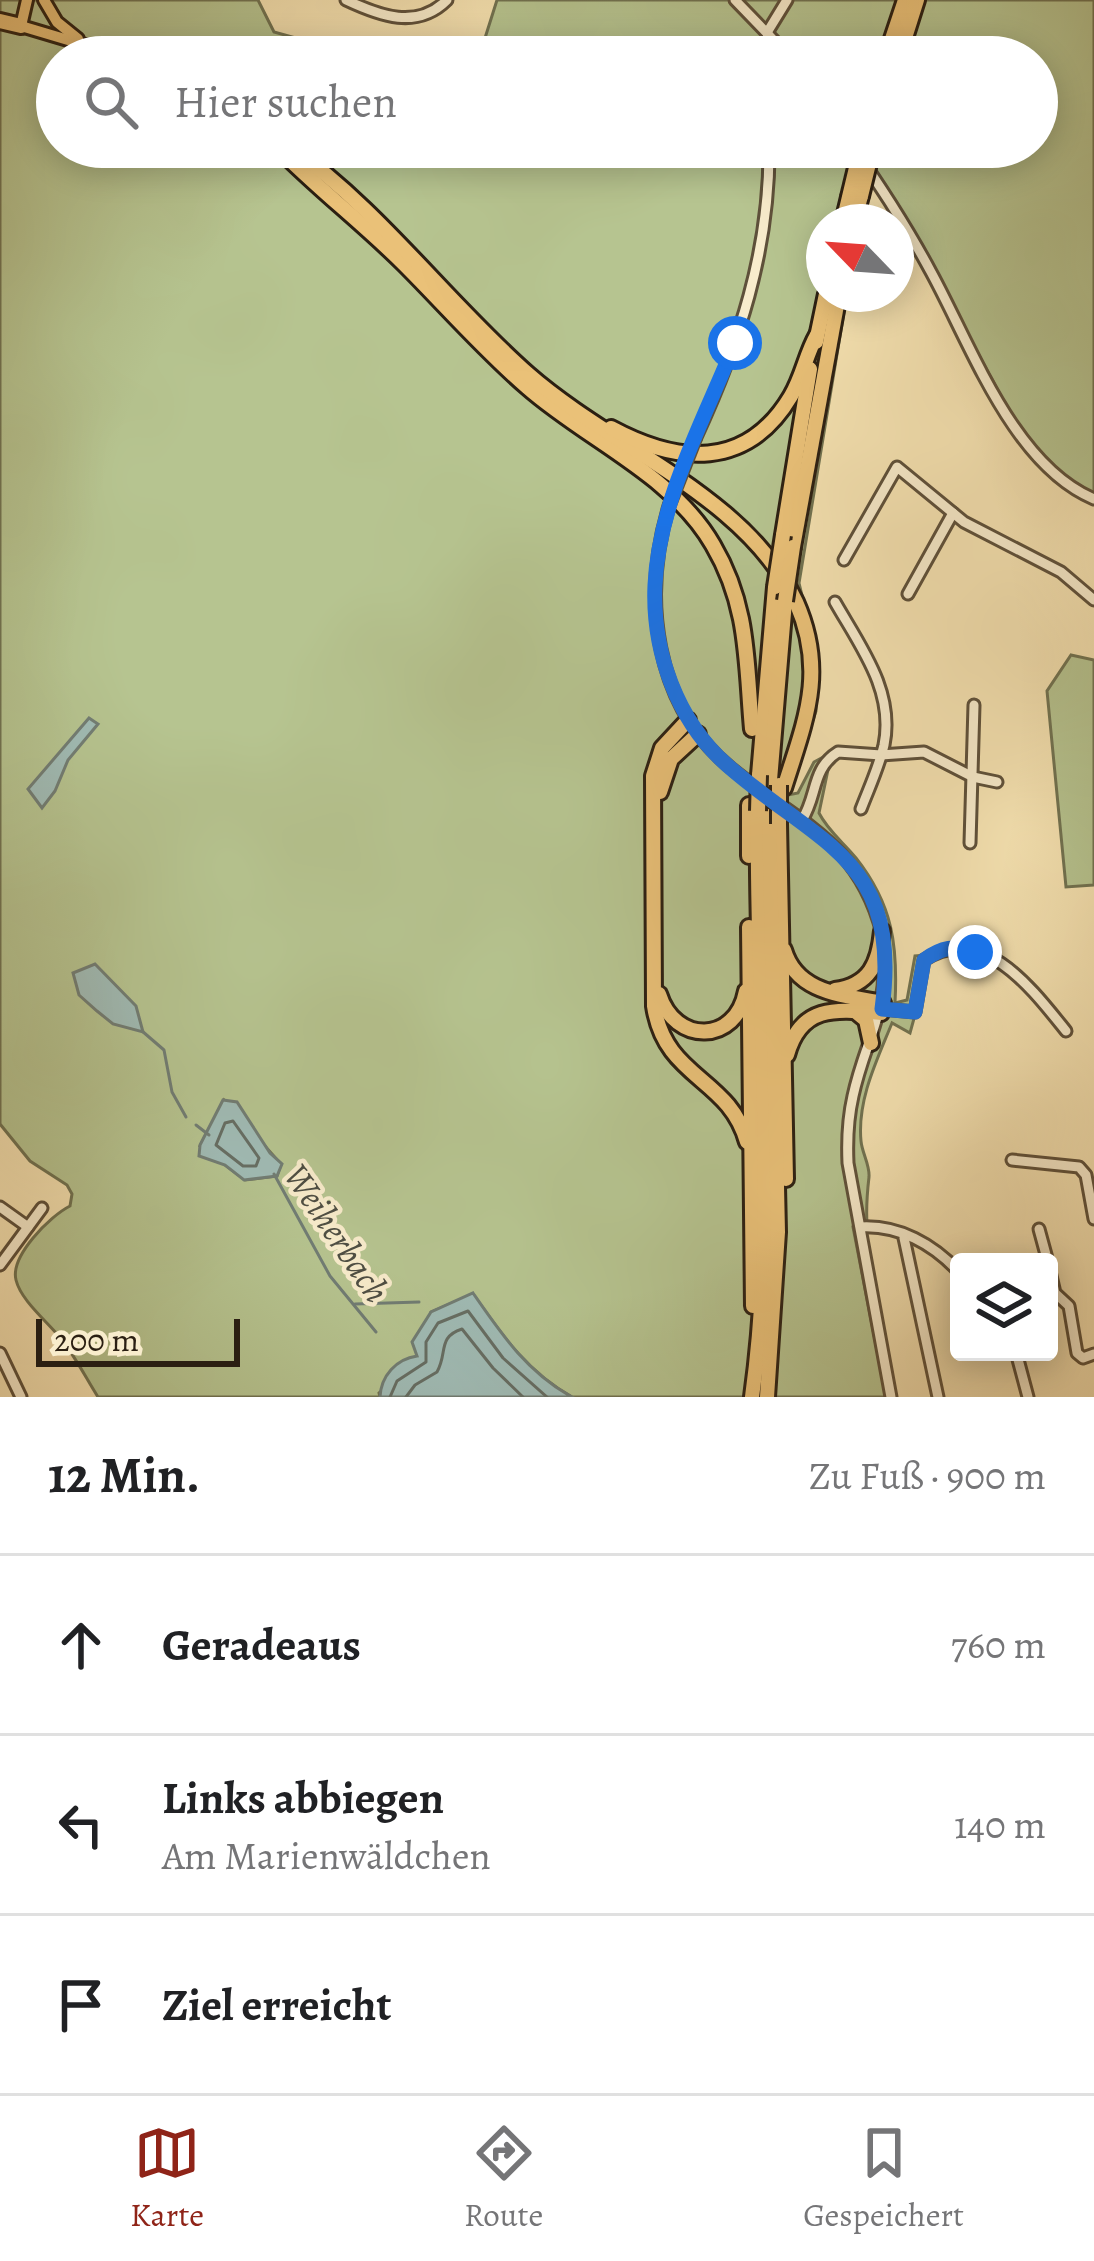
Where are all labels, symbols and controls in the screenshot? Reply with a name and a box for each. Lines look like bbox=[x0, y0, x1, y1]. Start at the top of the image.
search box bbox=[36, 36, 1058, 168]
icon: search bbox=[78, 69, 144, 135]
text: Hier suchen bbox=[174, 71, 397, 133]
north arrow bbox=[806, 204, 914, 312]
route start bbox=[708, 316, 762, 370]
route end bbox=[948, 925, 1002, 979]
water label: Weiherbach bbox=[273, 1154, 401, 1312]
map controls bbox=[950, 1253, 1058, 1361]
button: layers bbox=[950, 1253, 1058, 1361]
scale bar bbox=[36, 1313, 240, 1366]
text: 200 m bbox=[54, 1317, 139, 1362]
text: 12 Min. bbox=[48, 1440, 200, 1510]
text: Zu Fuß · 900 m bbox=[809, 1449, 1046, 1502]
icon: ahead bbox=[48, 1612, 114, 1678]
text: Geradeaus bbox=[162, 1614, 361, 1676]
text: 760 m bbox=[951, 1618, 1046, 1671]
text: Links abbiegen bbox=[162, 1767, 444, 1829]
icon: left bbox=[48, 1792, 114, 1858]
text: 140 m bbox=[954, 1798, 1046, 1851]
text: Am Marienwäldchen bbox=[162, 1829, 491, 1882]
icon: arrive bbox=[48, 1972, 114, 2038]
text: Ziel erreicht bbox=[162, 1974, 391, 2036]
tab: Karte bbox=[130, 2120, 204, 2237]
tab: Route bbox=[464, 2120, 543, 2237]
tab: Gespeichert bbox=[803, 2120, 964, 2237]

